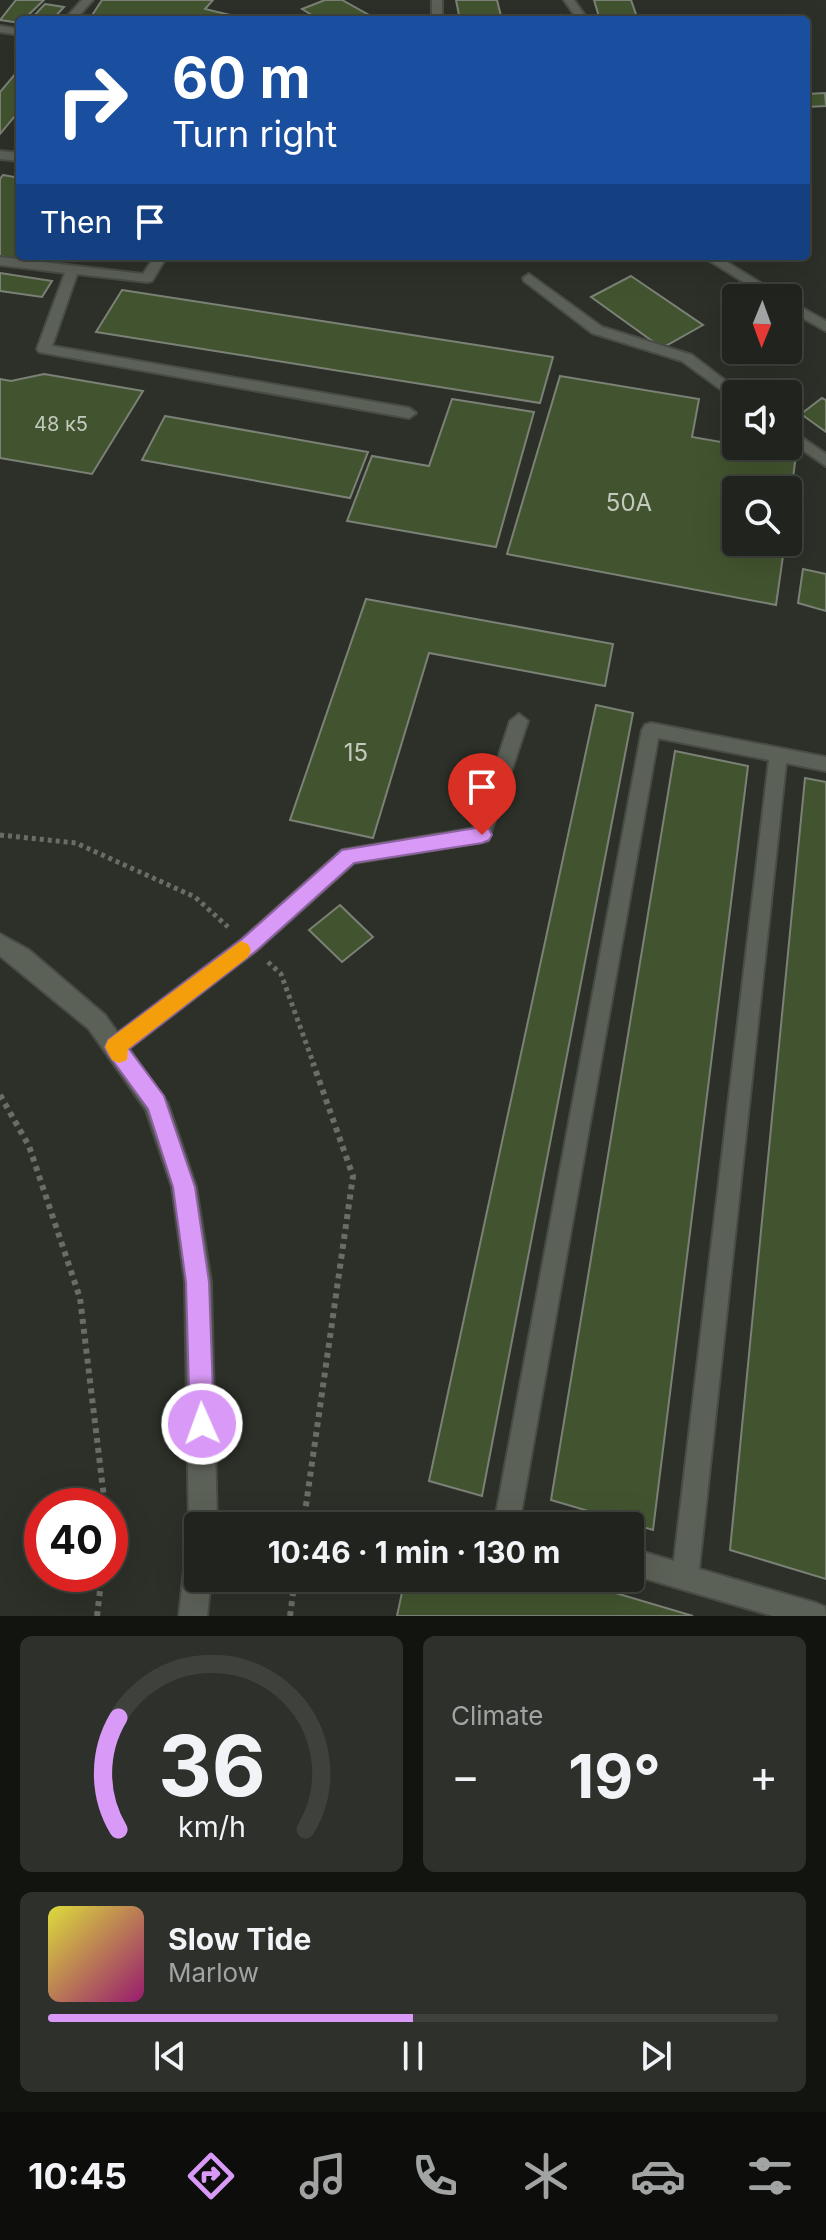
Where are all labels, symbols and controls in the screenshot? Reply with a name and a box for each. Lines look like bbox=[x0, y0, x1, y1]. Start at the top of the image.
text: 60 m bbox=[172, 44, 311, 112]
icon: right bbox=[40, 48, 144, 152]
text: Turn right bbox=[172, 112, 337, 156]
icon: arrive bbox=[128, 200, 172, 244]
text: Then bbox=[40, 204, 112, 240]
north arrow bbox=[722, 284, 802, 364]
map controls bbox=[722, 284, 802, 556]
button: sound bbox=[722, 380, 802, 460]
house number: 48 к5 bbox=[34, 412, 88, 436]
button: search bbox=[722, 476, 802, 556]
house number: 50А bbox=[606, 488, 652, 517]
house number: 15 bbox=[344, 738, 368, 767]
pin bbox=[448, 753, 516, 835]
icon: arrive bbox=[460, 765, 504, 809]
position arrow bbox=[160, 1382, 244, 1466]
speed limit sign: 40 bbox=[24, 1488, 128, 1592]
text: 10:46 · 1 min · 130 m bbox=[268, 1534, 560, 1570]
text: Climate bbox=[451, 1700, 543, 1731]
text: 36 bbox=[158, 1715, 265, 1816]
text: 19° bbox=[568, 1740, 661, 1812]
text: − bbox=[451, 1749, 480, 1803]
text: + bbox=[749, 1749, 778, 1803]
text: km/h bbox=[178, 1809, 245, 1844]
text: Slow Tide bbox=[168, 1921, 311, 1957]
text: Marlow bbox=[168, 1957, 259, 1988]
icon: previous bbox=[148, 2034, 192, 2078]
icon: pause bbox=[391, 2034, 435, 2078]
icon: next bbox=[634, 2034, 678, 2078]
icon: directions bbox=[183, 2148, 239, 2204]
icon: music bbox=[295, 2148, 351, 2204]
icon: phone bbox=[407, 2148, 463, 2204]
icon: climate bbox=[518, 2148, 574, 2204]
icon: car bbox=[630, 2148, 686, 2204]
icon: filters bbox=[742, 2148, 798, 2204]
text: 10:45 bbox=[28, 2154, 127, 2198]

